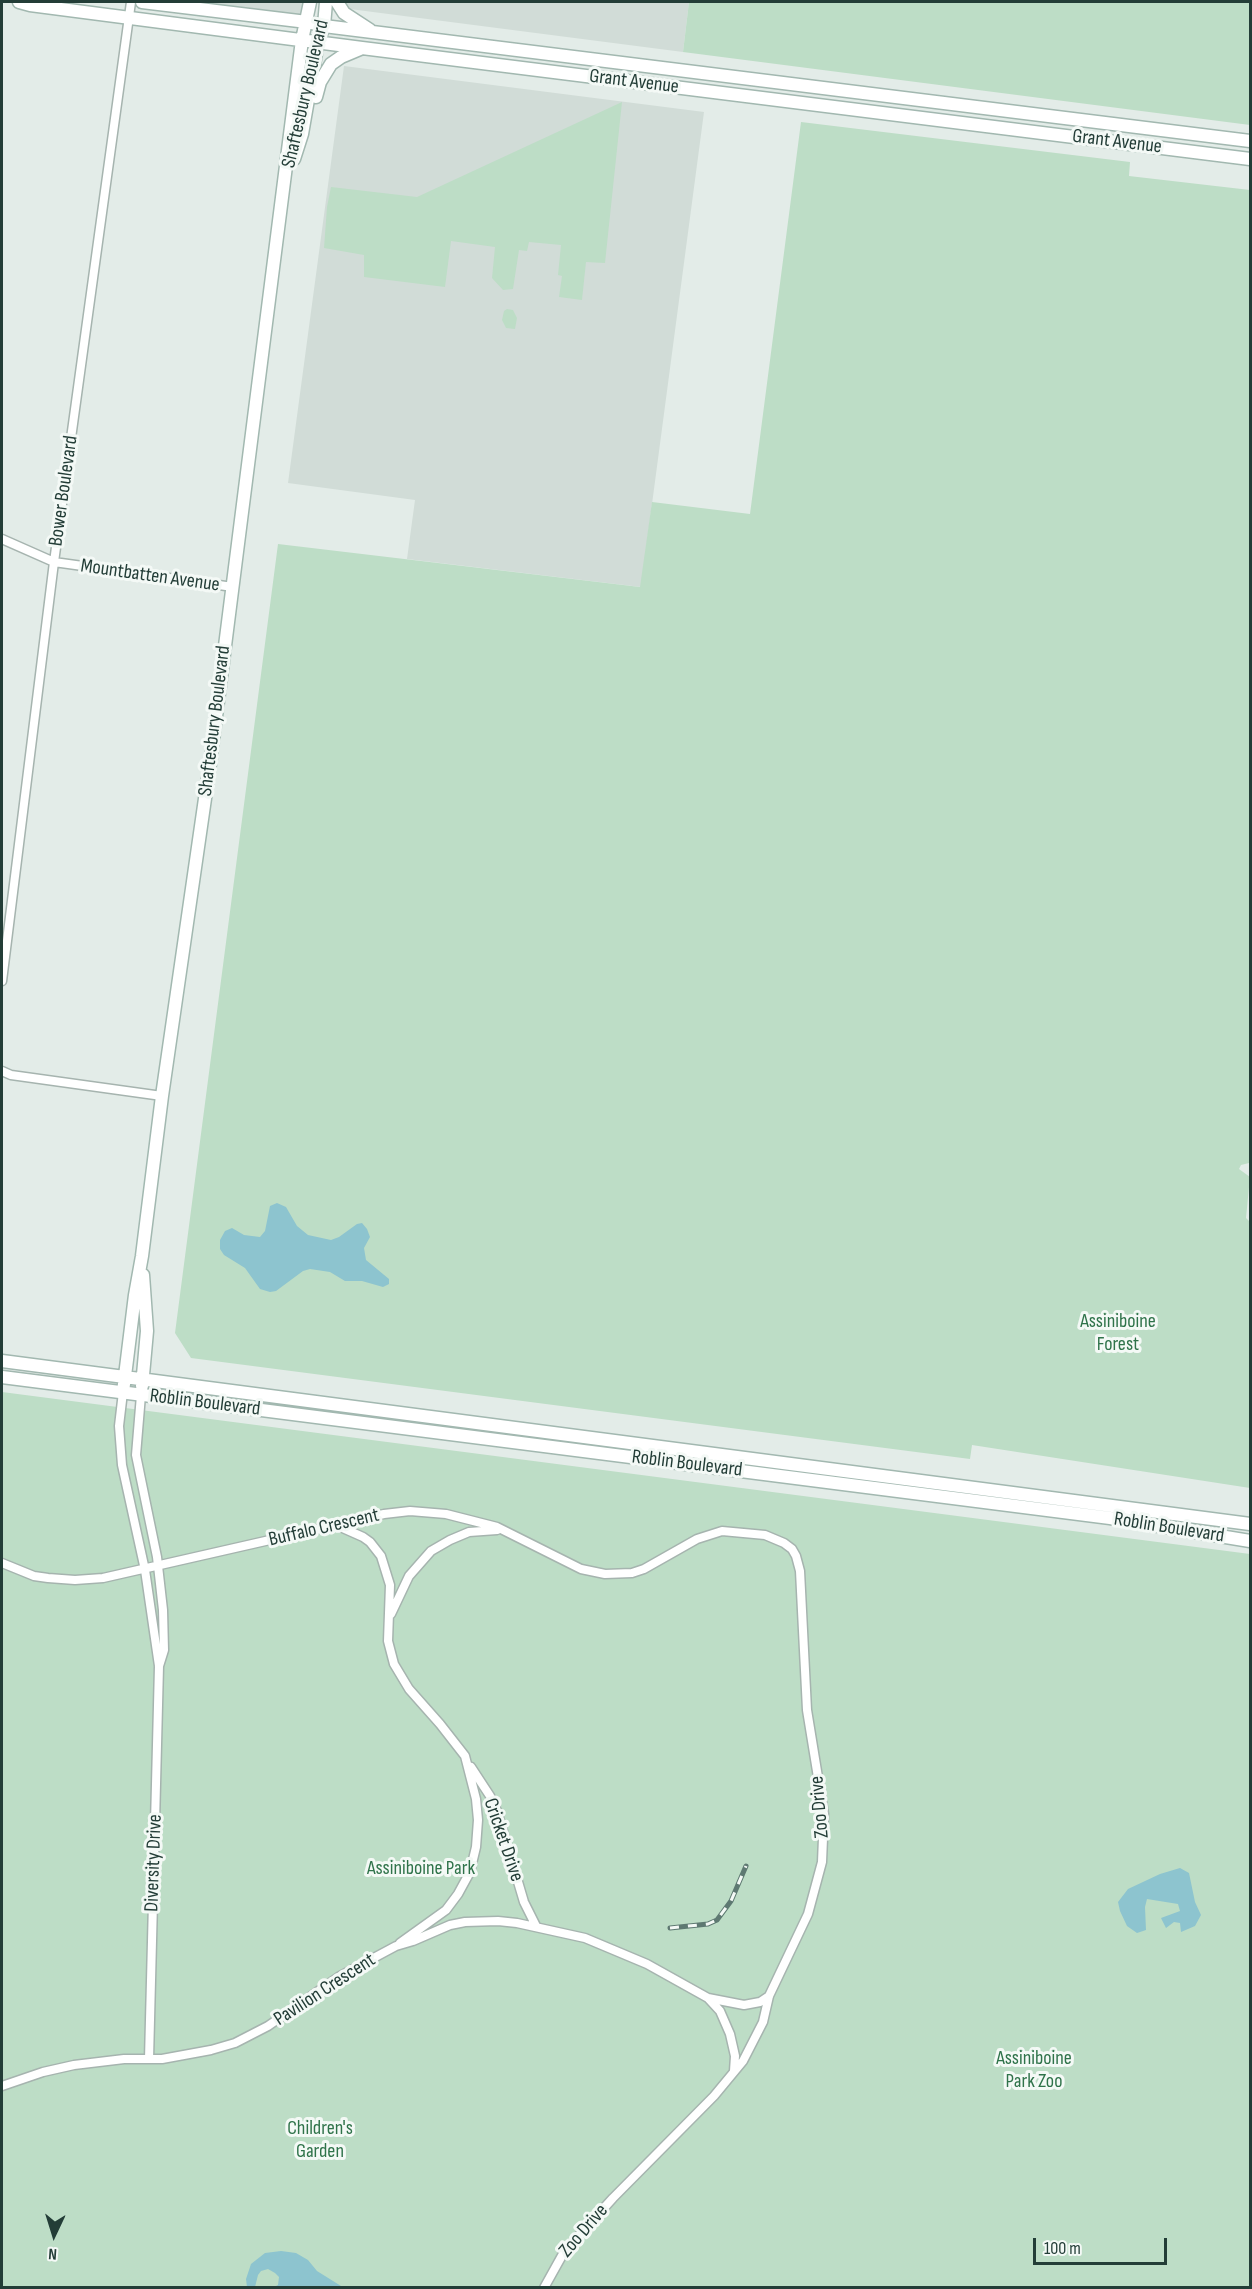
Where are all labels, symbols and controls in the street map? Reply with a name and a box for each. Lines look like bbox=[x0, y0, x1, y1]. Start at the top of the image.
street label: Shaftesbury Boulevard bbox=[277, 18, 335, 170]
street label: Grant Avenue bbox=[588, 65, 680, 99]
street label: Grant Avenue bbox=[1071, 125, 1163, 159]
street label: Bower Boulevard bbox=[44, 434, 84, 548]
street label: Mountbatten Avenue bbox=[79, 554, 221, 598]
street label: Shaftesbury Boulevard bbox=[194, 644, 236, 798]
park label: Assiniboine Forest bbox=[1080, 1310, 1156, 1357]
street label: Roblin Boulevard bbox=[148, 1384, 262, 1422]
street label: Roblin Boulevard bbox=[630, 1445, 744, 1483]
street label: Buffalo Crescent bbox=[267, 1504, 381, 1552]
street label: Roblin Boulevard bbox=[1112, 1507, 1226, 1549]
street label: Zoo Drive bbox=[805, 1775, 835, 1839]
street label: Cricket Drive bbox=[478, 1795, 528, 1885]
street label: Diversity Drive bbox=[140, 1814, 168, 1912]
park label: Assiniboine Park bbox=[367, 1857, 475, 1881]
street label: Pavilion Crescent bbox=[270, 1948, 380, 2032]
park label: Assiniboine Park Zoo bbox=[996, 2047, 1072, 2094]
park label: Children's Garden bbox=[287, 2117, 353, 2164]
street label: Zoo Drive bbox=[554, 2200, 614, 2262]
north arrow bbox=[24, 2205, 84, 2265]
scale bar bbox=[1036, 2226, 1170, 2264]
text: 100 m bbox=[1044, 2238, 1081, 2259]
text: N bbox=[48, 2244, 58, 2263]

